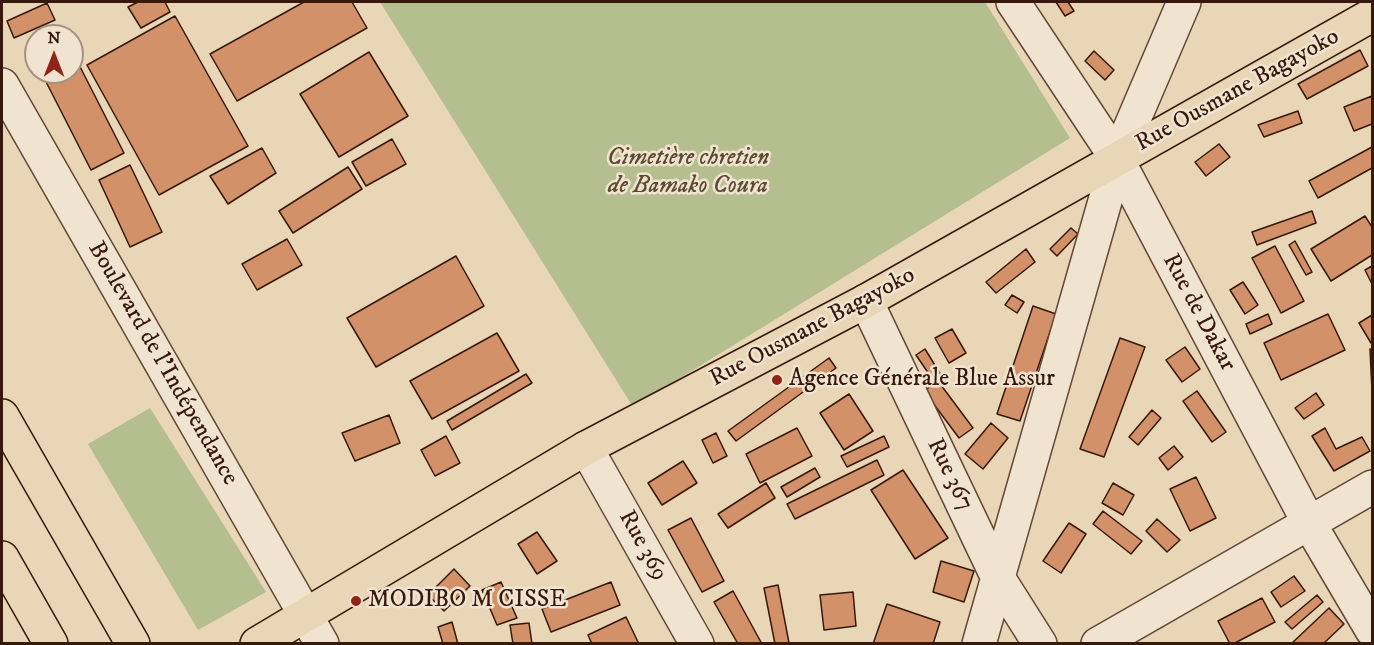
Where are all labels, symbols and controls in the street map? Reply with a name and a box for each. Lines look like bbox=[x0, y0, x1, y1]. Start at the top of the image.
street label: Rue Ousmane Bagayoko bbox=[1131, 23, 1345, 159]
north arrow bbox=[24, 24, 84, 84]
text: N bbox=[47, 28, 61, 48]
park label: Cimetière chretien de Bamako Coura bbox=[607, 145, 769, 201]
street label: Boulevard de l'Indépendance bbox=[80, 237, 244, 491]
street label: Rue de Dakar bbox=[1155, 249, 1241, 377]
street label: Rue Ousmane Bagayoko bbox=[705, 262, 921, 394]
place label: Agence Générale Blue Assur bbox=[789, 366, 1055, 394]
marker: Agence Générale Blue Assur bbox=[770, 373, 784, 387]
street label: Rue 367 bbox=[919, 434, 979, 516]
street label: Rue 369 bbox=[611, 506, 673, 586]
place label: MODIBO M CISSE bbox=[368, 587, 566, 615]
marker: MODIBO M CISSE bbox=[349, 594, 363, 608]

